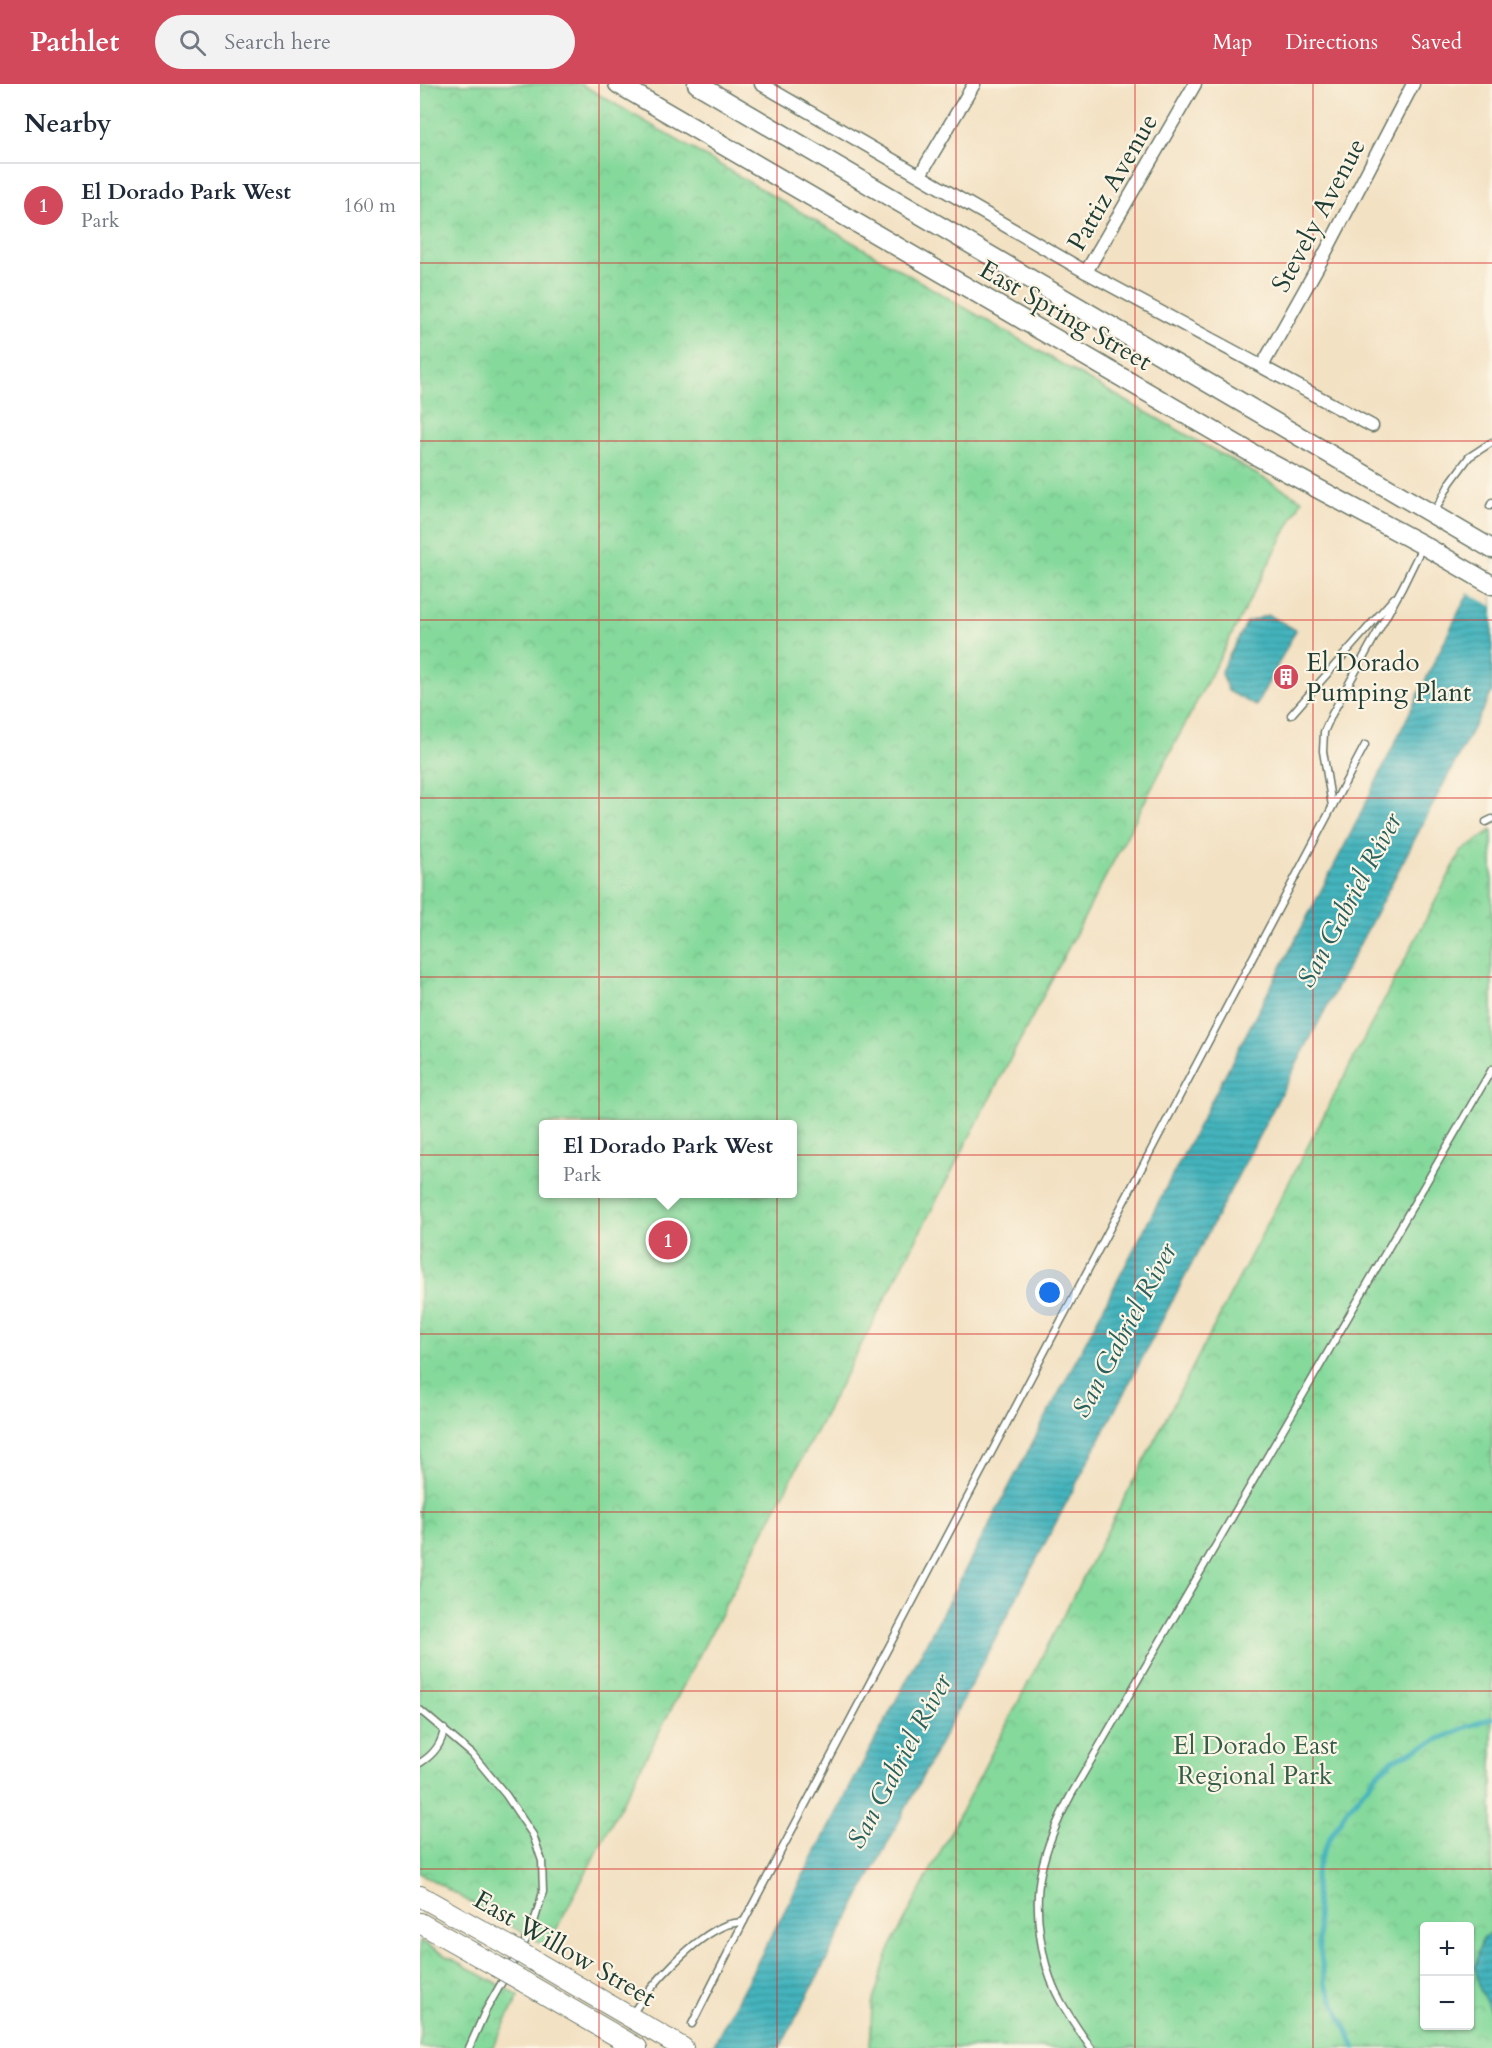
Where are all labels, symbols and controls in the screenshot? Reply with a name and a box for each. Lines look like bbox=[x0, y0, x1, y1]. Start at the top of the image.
search box bbox=[155, 15, 575, 69]
text: Pathlet bbox=[30, 23, 119, 61]
icon: search bbox=[176, 26, 209, 59]
text: Search here bbox=[224, 27, 331, 57]
text: Map bbox=[1212, 28, 1252, 57]
text: Directions bbox=[1285, 28, 1378, 57]
text: Saved bbox=[1411, 28, 1462, 57]
text: Nearby bbox=[24, 106, 112, 141]
street label: Pattiz Avenue bbox=[1059, 107, 1166, 257]
street label: Stevely Avenue bbox=[1263, 132, 1374, 298]
text: El Dorado Park West bbox=[81, 177, 291, 207]
text: 1 bbox=[38, 192, 49, 219]
text: 160 m bbox=[343, 192, 396, 219]
text: Park bbox=[81, 207, 119, 234]
street label: East Spring Street bbox=[973, 252, 1158, 379]
place label: El Dorado Pumping Plant bbox=[1306, 645, 1471, 710]
building icon: El Dorado Pumping Plant bbox=[1271, 662, 1301, 692]
water label: San Gabriel River bbox=[1288, 805, 1412, 994]
popup bbox=[539, 1120, 797, 1198]
text: El Dorado Park West bbox=[563, 1131, 773, 1161]
text: Park bbox=[563, 1161, 601, 1188]
pin: 1 bbox=[648, 1218, 688, 1262]
water label: San Gabriel River bbox=[1063, 1235, 1187, 1424]
your location bbox=[1035, 1278, 1064, 1307]
water label: San Gabriel River bbox=[838, 1666, 962, 1855]
park label: El Dorado East Regional Park bbox=[1173, 1728, 1337, 1793]
street label: East Willow Street bbox=[467, 1882, 662, 2015]
map controls bbox=[1420, 1922, 1474, 2030]
button: + bbox=[1420, 1922, 1474, 1976]
button: − bbox=[1420, 1976, 1474, 2030]

